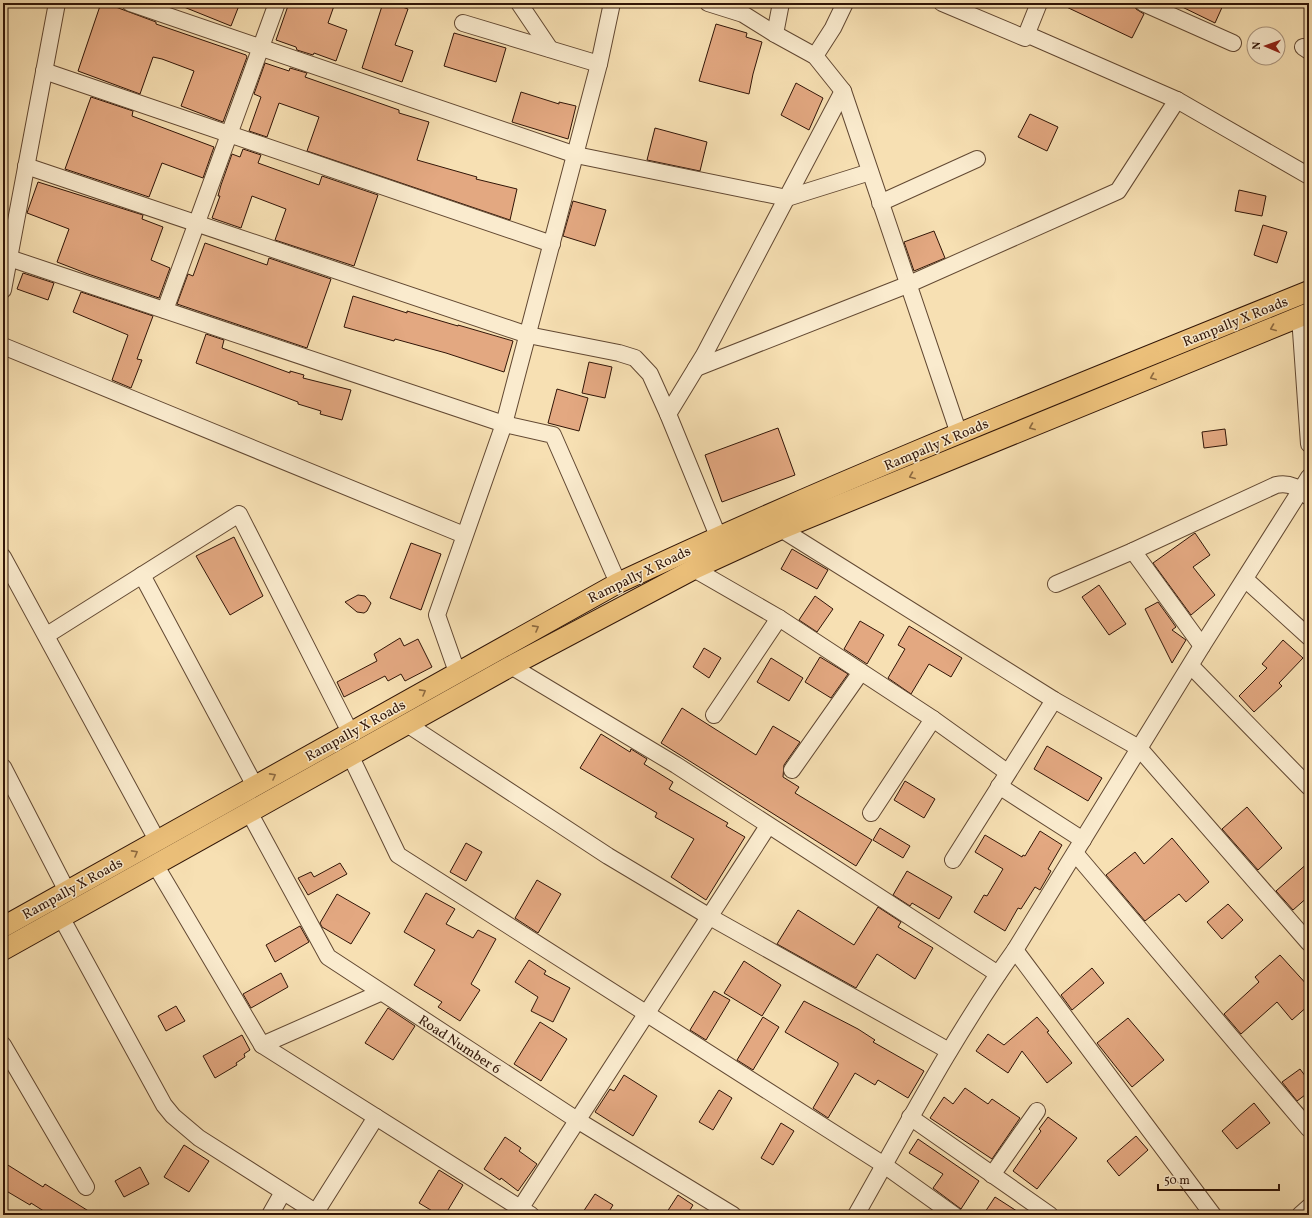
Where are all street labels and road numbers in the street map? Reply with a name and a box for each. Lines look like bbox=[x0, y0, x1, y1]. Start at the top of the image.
street label: Rampally X Roads bbox=[1180, 293, 1291, 352]
street label: Rampally X Roads bbox=[881, 415, 992, 476]
street label: Rampally X Roads bbox=[585, 542, 694, 608]
street label: Rampally X Roads bbox=[302, 696, 409, 767]
street label: Rampally X Roads bbox=[19, 854, 126, 925]
street label: Road Number 6 bbox=[414, 1011, 504, 1079]

